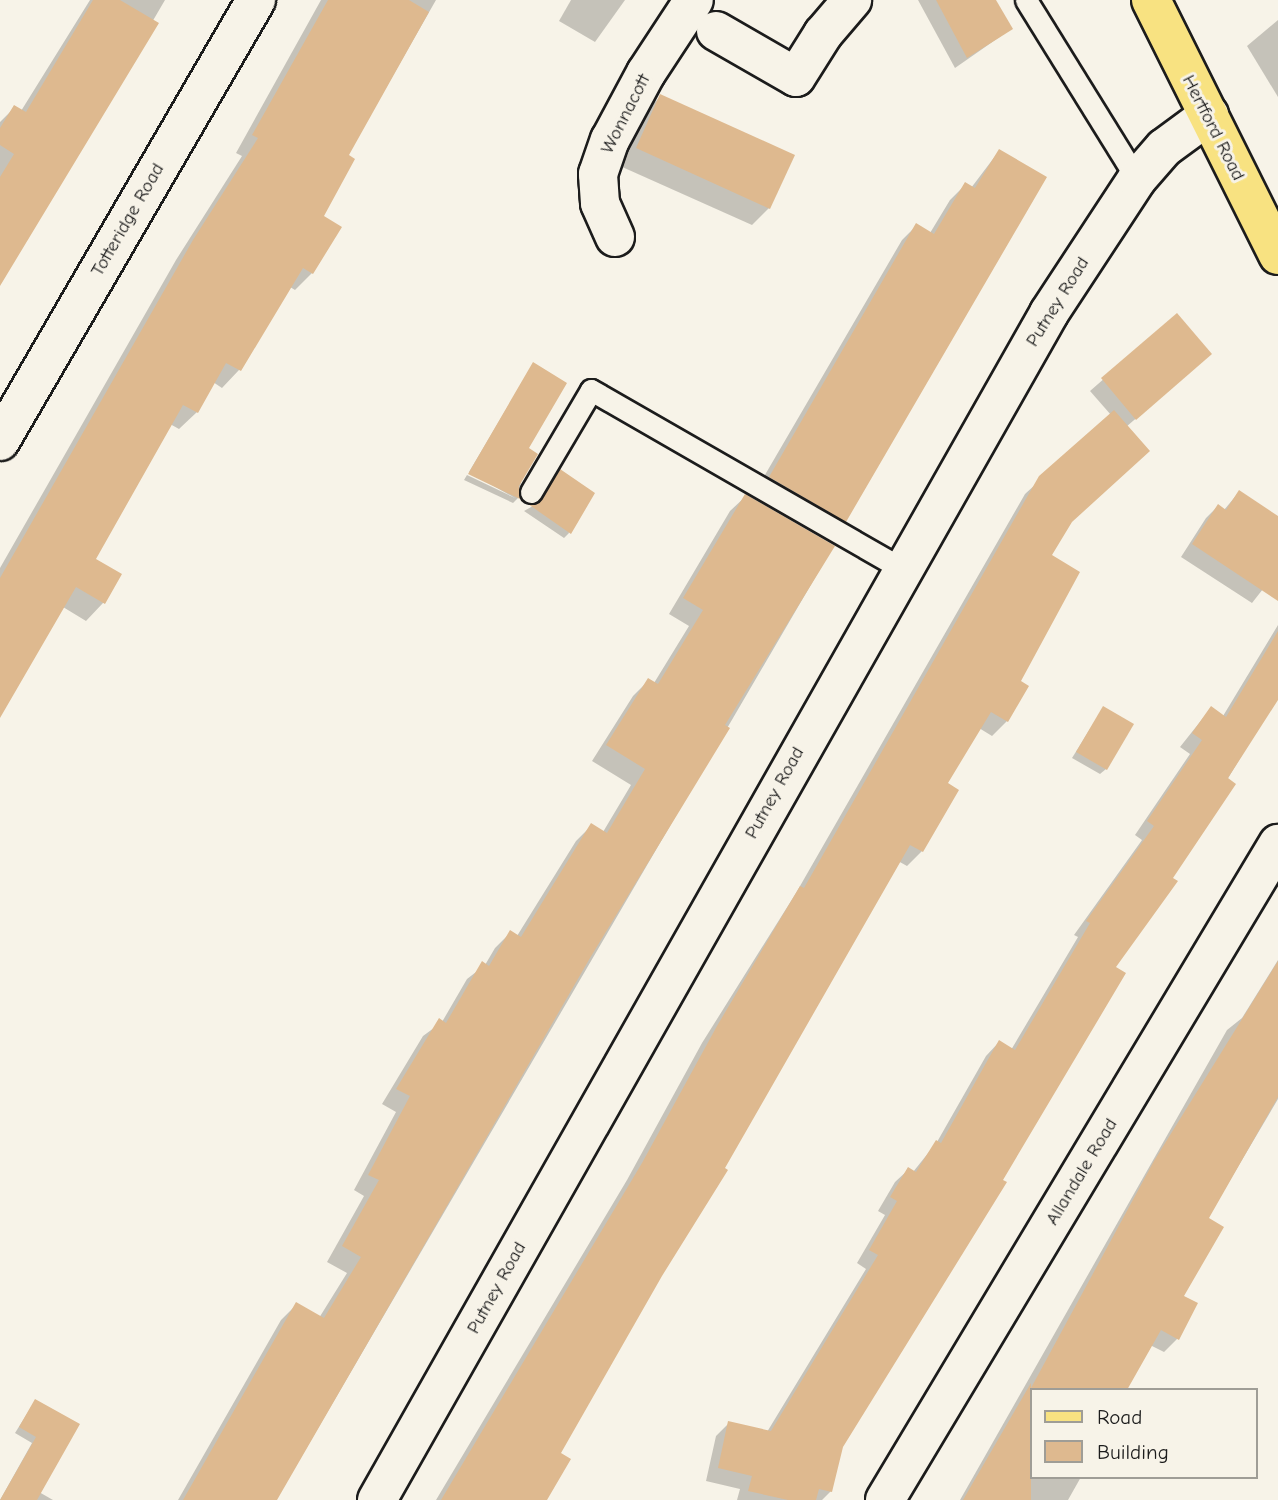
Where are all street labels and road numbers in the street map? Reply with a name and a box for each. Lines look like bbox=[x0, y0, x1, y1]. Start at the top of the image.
street label: Wonnacott bbox=[596, 70, 656, 158]
street label: Hertford Road bbox=[1177, 71, 1249, 185]
street label: Totteridge Road bbox=[86, 159, 170, 281]
street label: Putney Road bbox=[1021, 253, 1095, 351]
street label: Putney Road bbox=[740, 743, 810, 843]
street label: Allandale Road bbox=[1041, 1114, 1123, 1230]
street label: Putney Road bbox=[462, 1238, 532, 1338]

